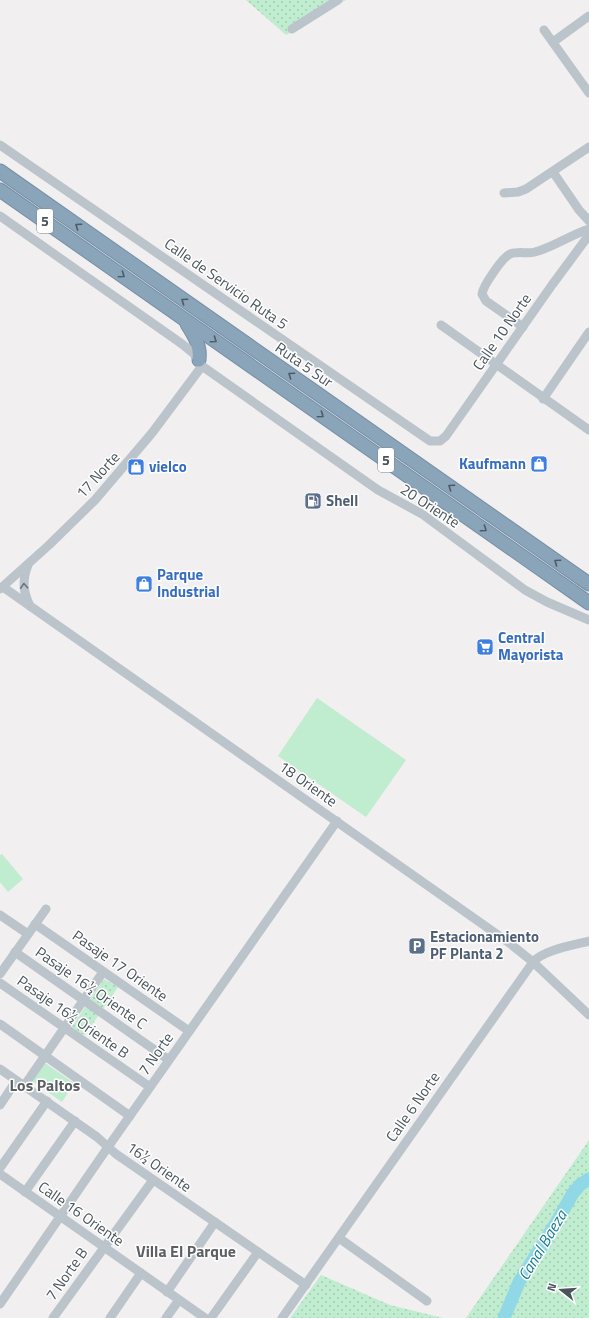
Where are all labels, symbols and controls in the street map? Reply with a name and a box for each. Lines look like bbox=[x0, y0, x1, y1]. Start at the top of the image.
road number: 5 bbox=[37, 209, 53, 233]
one-way arrow bbox=[75, 223, 82, 231]
street label: Calle de Servicio Ruta 5 bbox=[160, 232, 293, 335]
one-way arrow bbox=[117, 270, 124, 277]
street label: Calle 10 Norte bbox=[466, 288, 537, 375]
one-way arrow bbox=[182, 299, 189, 306]
one-way arrow bbox=[210, 335, 217, 343]
street label: Ruta 5 Sur bbox=[271, 336, 338, 393]
one-way arrow bbox=[288, 372, 295, 380]
one-way arrow bbox=[316, 410, 323, 417]
street label: 17 Norte bbox=[70, 446, 125, 503]
road number: 5 bbox=[378, 448, 394, 472]
place label: Kaufmann bbox=[459, 452, 526, 475]
shop icon: Kaufmann bbox=[529, 454, 549, 474]
place label: vielco bbox=[149, 455, 187, 478]
shop icon: vielco bbox=[126, 457, 146, 477]
street label: 20 Oriente bbox=[396, 478, 465, 533]
one-way arrow bbox=[448, 485, 455, 492]
place label: Shell bbox=[326, 489, 358, 512]
fuel station icon: Shell bbox=[303, 491, 323, 511]
one-way arrow bbox=[480, 524, 487, 531]
one-way arrow bbox=[554, 559, 561, 567]
place label: Parque Industrial bbox=[157, 563, 220, 603]
shop icon: Parque Industrial bbox=[134, 574, 154, 594]
one-way arrow bbox=[20, 582, 29, 589]
place label: Central Mayorista bbox=[498, 626, 564, 666]
supermarket icon: Central Mayorista bbox=[475, 637, 495, 657]
street label: 18 Oriente bbox=[274, 755, 342, 812]
street label: Pasaje 17 Oriente bbox=[68, 924, 173, 1007]
place label: Estacionamiento PF Planta 2 bbox=[430, 925, 539, 965]
parking icon: Estacionamiento PF Planta 2 bbox=[407, 936, 427, 956]
street label: Pasaje 16½ Oriente C bbox=[31, 941, 152, 1035]
street label: Pasaje 16½ Oriente B bbox=[12, 969, 134, 1064]
street label: 7 Norte bbox=[132, 1028, 179, 1080]
street label: Calle 6 Norte bbox=[380, 1067, 445, 1147]
district label: Los Paltos bbox=[10, 1073, 80, 1097]
street label: 16½ Oriente bbox=[122, 1136, 197, 1197]
street label: Calle 16 Oriente bbox=[34, 1175, 129, 1252]
water label: Canal Baeza bbox=[512, 1205, 573, 1285]
district label: Villa El Parque bbox=[136, 1239, 236, 1263]
street label: 7 Norte B bbox=[40, 1242, 93, 1305]
north arrow bbox=[541, 1270, 581, 1310]
text: N bbox=[543, 1281, 560, 1293]

